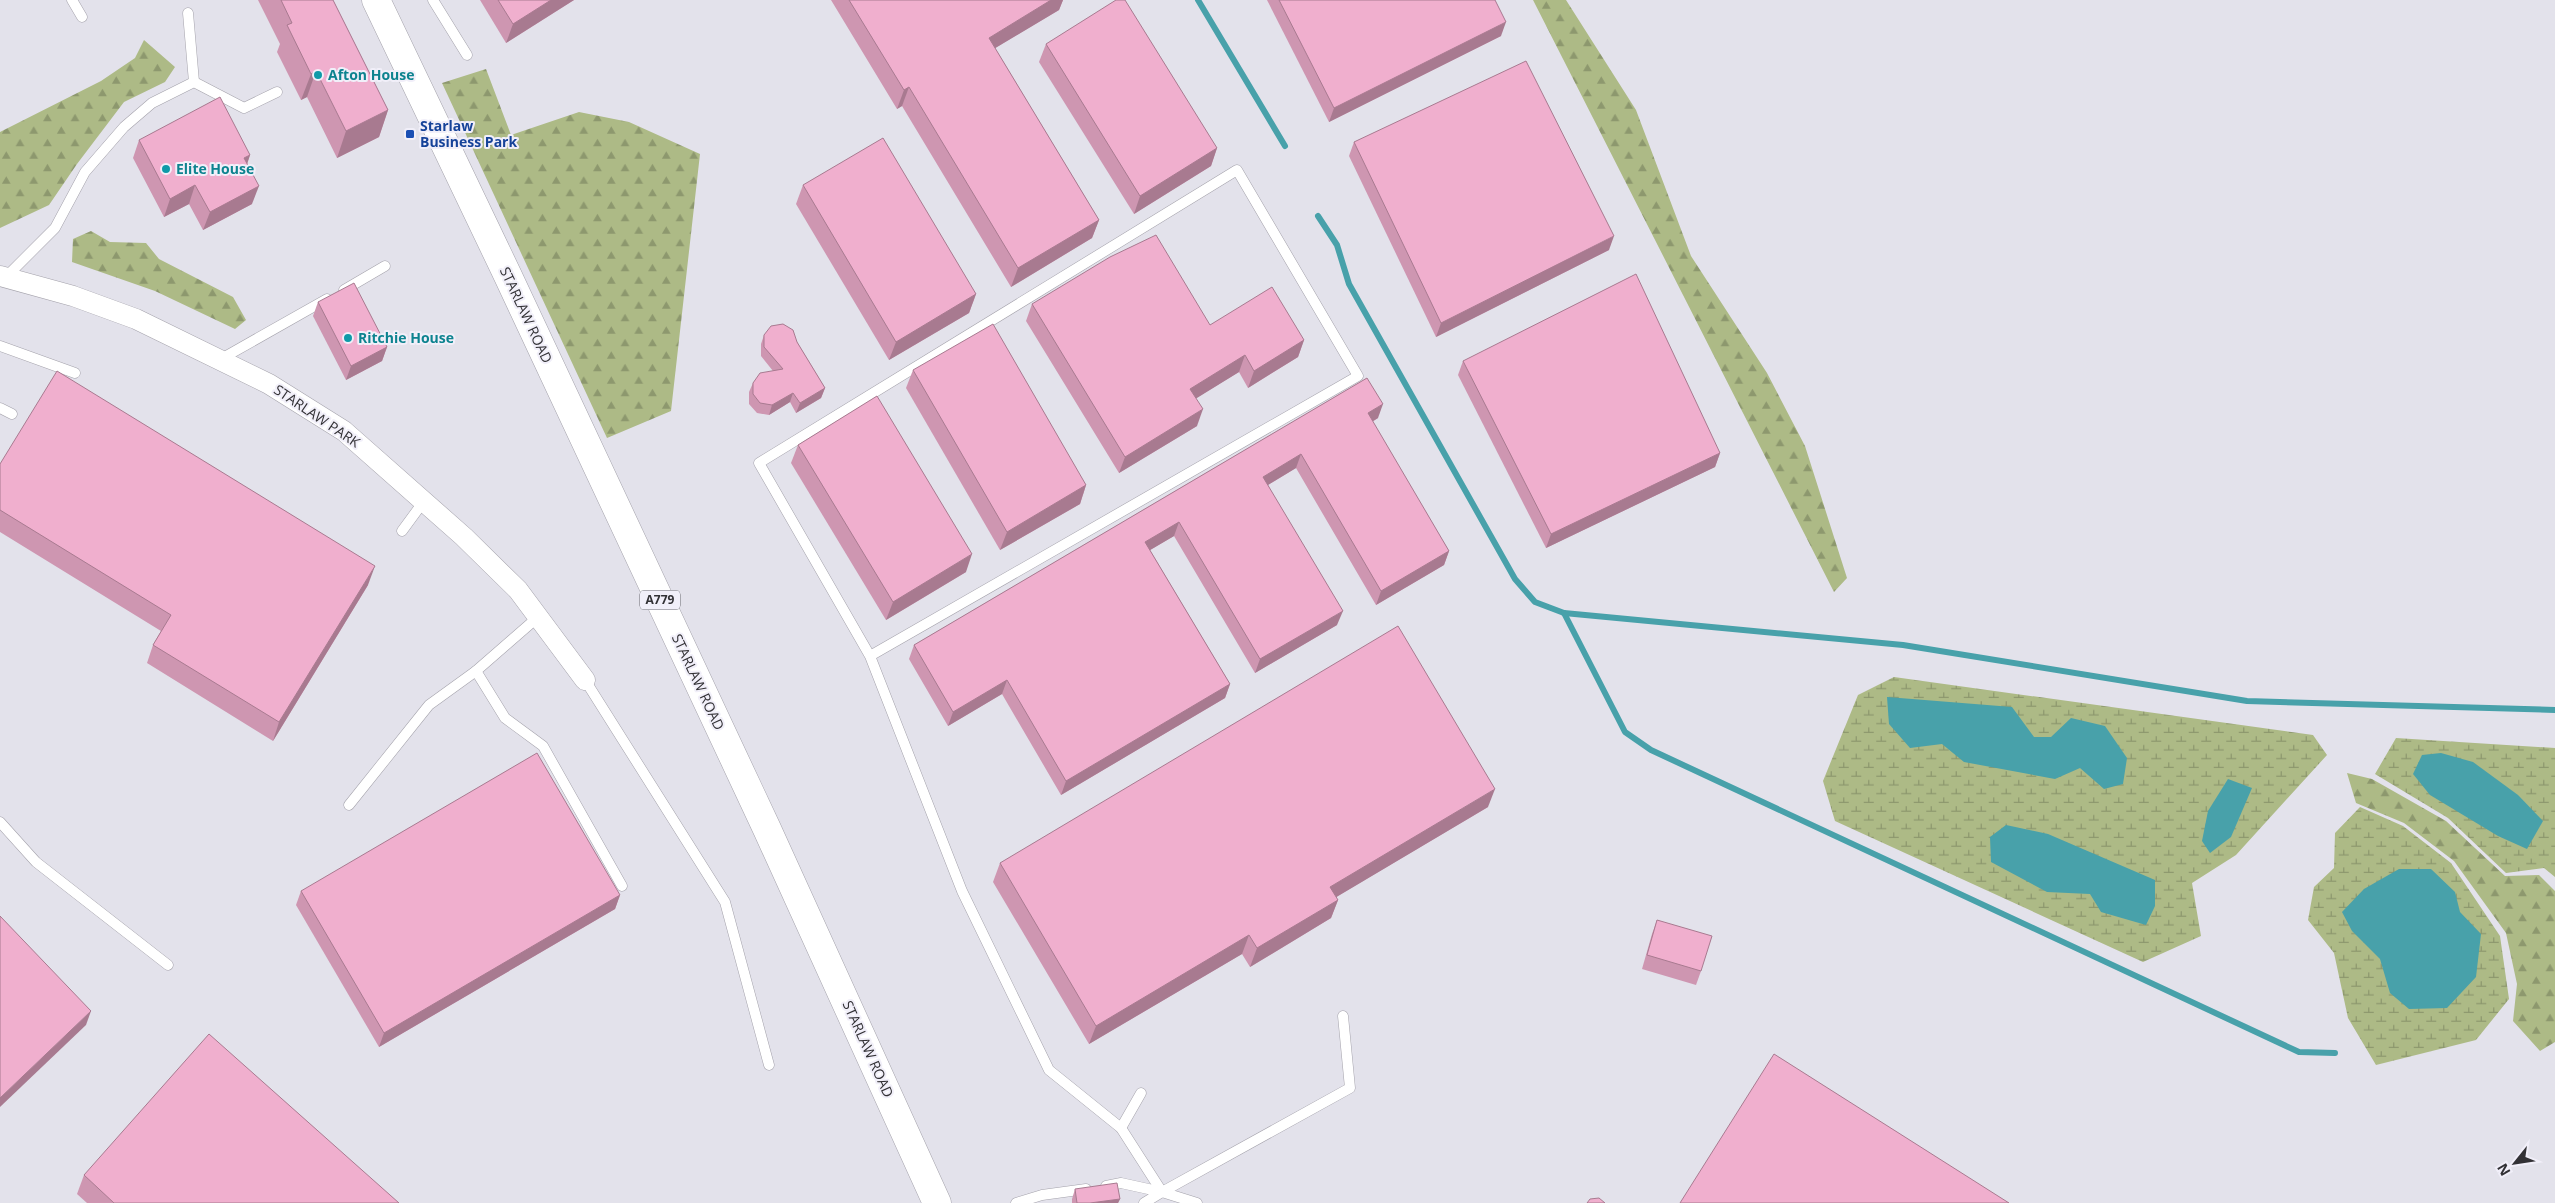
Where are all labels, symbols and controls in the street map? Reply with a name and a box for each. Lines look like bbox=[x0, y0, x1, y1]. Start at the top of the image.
place label: Afton House bbox=[328, 65, 414, 84]
marker: Afton House bbox=[312, 69, 324, 81]
place label: Starlaw Business Park bbox=[420, 116, 517, 151]
marker: Starlaw Business Park bbox=[404, 128, 416, 140]
place label: Elite House bbox=[176, 159, 254, 178]
marker: Elite House bbox=[160, 163, 172, 175]
street label: STARLAW ROAD bbox=[496, 264, 557, 366]
place label: Ritchie House bbox=[358, 328, 454, 347]
marker: Ritchie House bbox=[342, 332, 354, 344]
street label: STARLAW PARK bbox=[270, 380, 364, 452]
road number: A779 bbox=[640, 590, 680, 610]
street label: STARLAW ROAD bbox=[668, 631, 729, 733]
street label: STARLAW ROAD bbox=[839, 997, 898, 1100]
north arrow bbox=[2490, 1138, 2540, 1188]
text: N bbox=[2492, 1160, 2514, 1179]

